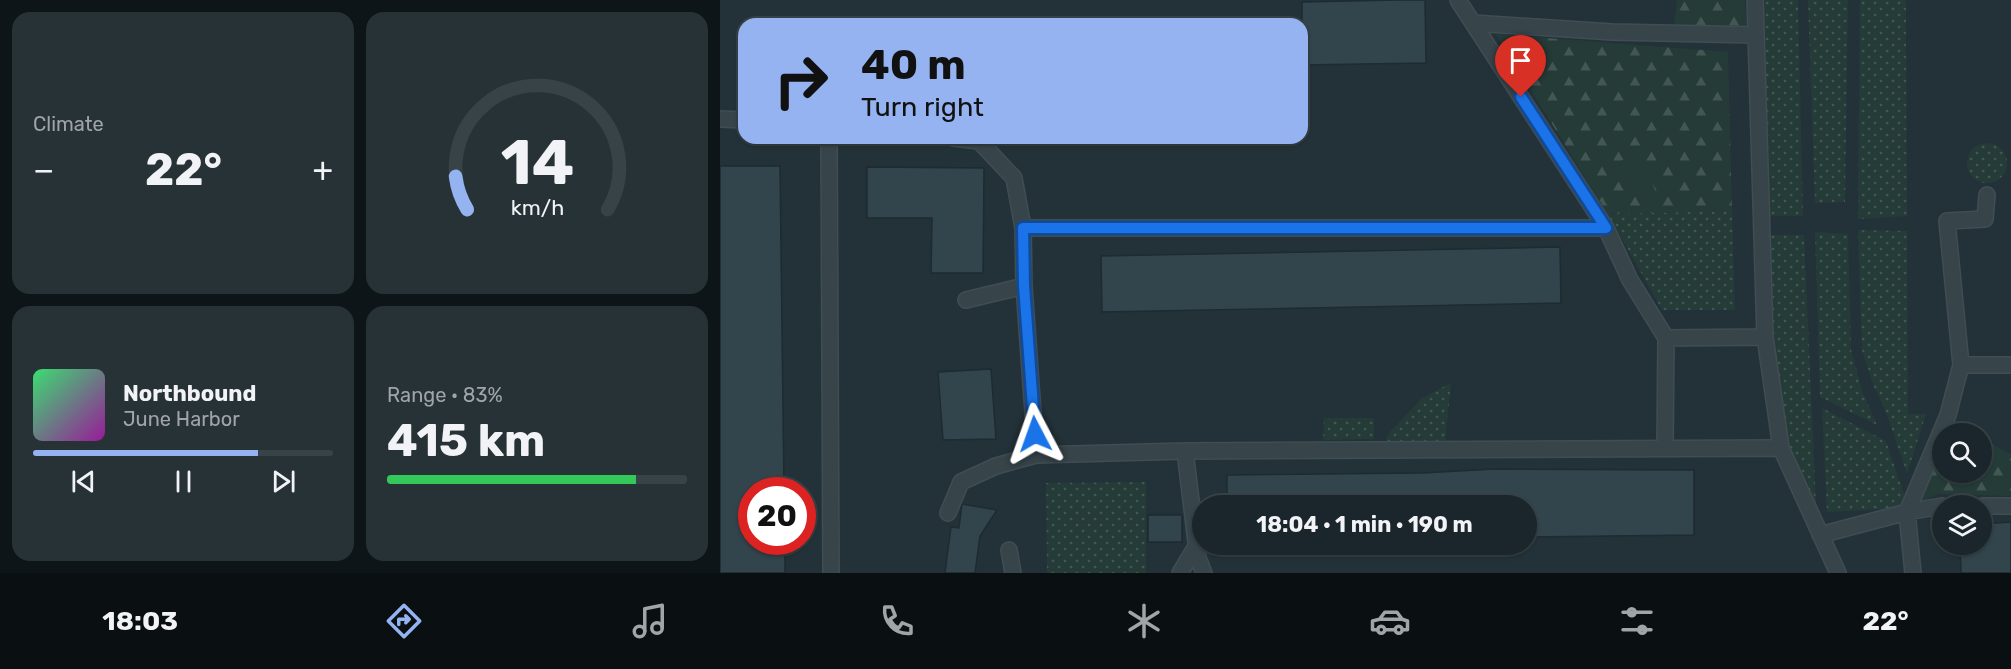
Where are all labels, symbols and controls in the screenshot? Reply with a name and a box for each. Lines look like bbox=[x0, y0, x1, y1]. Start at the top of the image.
pin bbox=[1495, 35, 1546, 97]
text: 40 m bbox=[861, 40, 966, 90]
icon: right bbox=[762, 42, 840, 120]
icon: arrive bbox=[1504, 44, 1537, 77]
text: Turn right bbox=[861, 91, 984, 123]
text: Climate bbox=[33, 112, 104, 136]
text: 14 bbox=[500, 126, 574, 200]
text: 22° bbox=[145, 143, 222, 196]
text: − bbox=[33, 150, 54, 189]
text: + bbox=[312, 150, 333, 189]
text: km/h bbox=[510, 195, 564, 220]
text: Northbound bbox=[123, 380, 256, 407]
text: Range · 83% bbox=[387, 383, 503, 407]
position arrow bbox=[1003, 402, 1067, 466]
text: June Harbor bbox=[123, 407, 240, 431]
text: 415 km bbox=[387, 414, 545, 467]
map controls bbox=[1932, 423, 1992, 555]
button: search bbox=[1932, 423, 1992, 483]
icon: previous bbox=[67, 465, 100, 498]
icon: pause bbox=[167, 465, 200, 498]
icon: next bbox=[267, 465, 300, 498]
speed limit sign: 20 bbox=[738, 477, 816, 555]
button: layers bbox=[1932, 495, 1992, 555]
text: 18:04 · 1 min · 190 m bbox=[1256, 511, 1473, 538]
icon: directions bbox=[383, 600, 425, 642]
icon: music bbox=[629, 600, 671, 642]
icon: phone bbox=[876, 600, 918, 642]
icon: climate bbox=[1123, 600, 1165, 642]
icon: car bbox=[1369, 600, 1411, 642]
icon: filters bbox=[1616, 600, 1658, 642]
text: 18:03 bbox=[102, 605, 178, 637]
text: 22° bbox=[1862, 605, 1909, 637]

